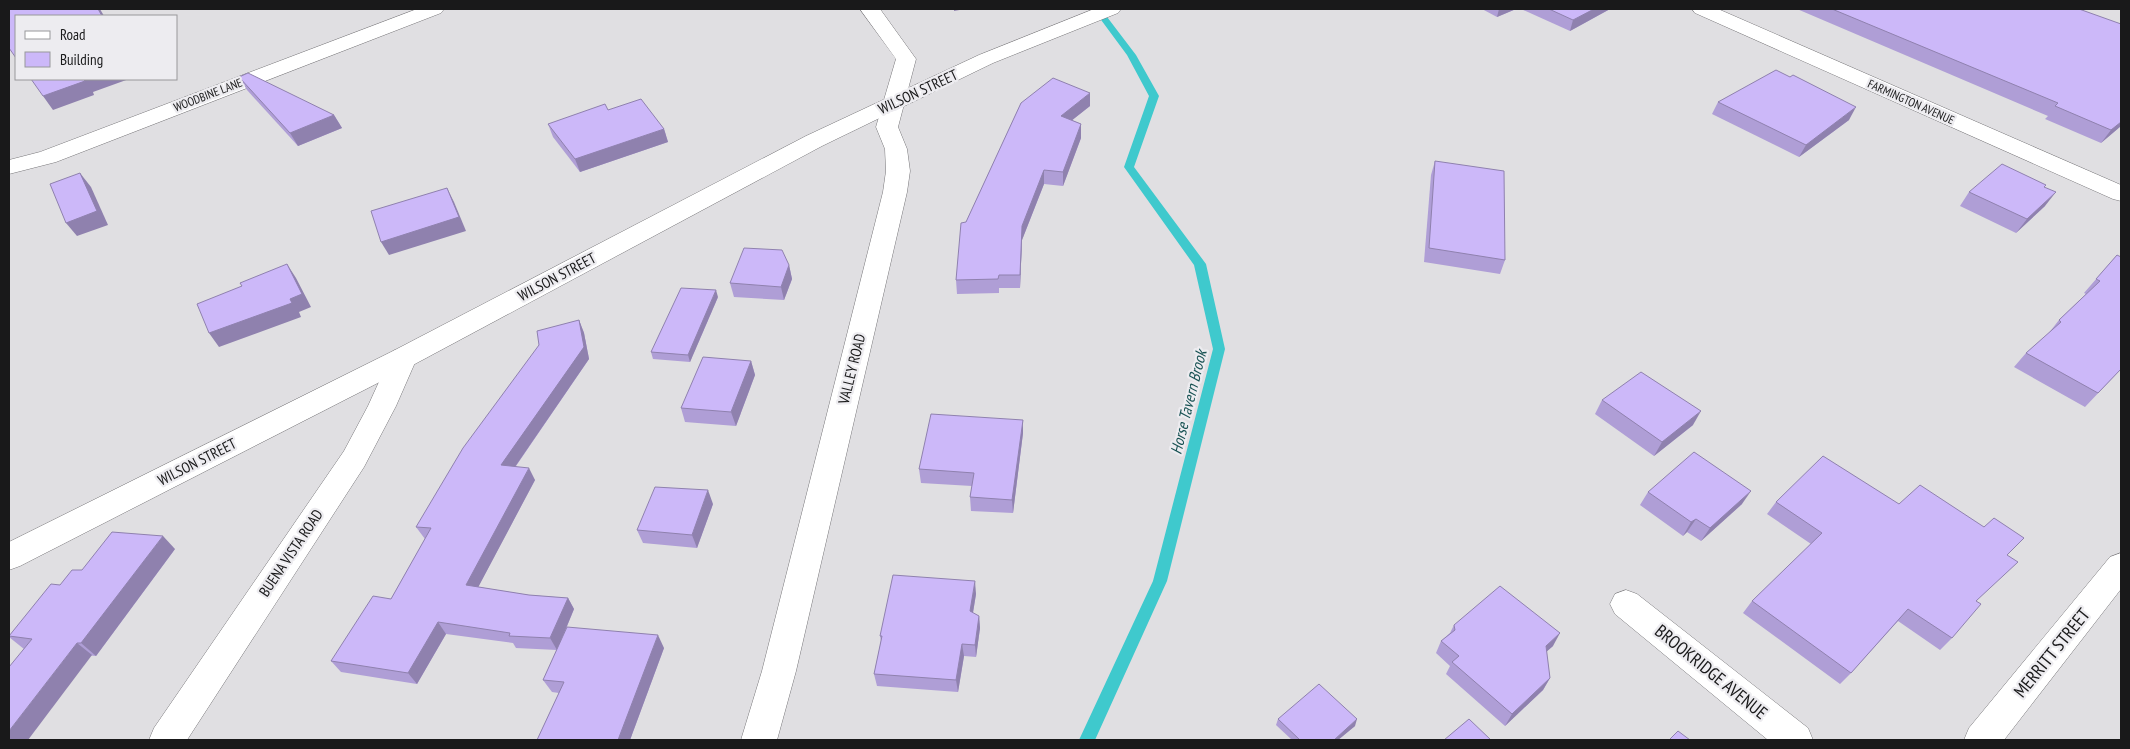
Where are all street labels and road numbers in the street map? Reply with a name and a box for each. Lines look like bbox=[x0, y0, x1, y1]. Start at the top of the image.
street label: WILSON STREET bbox=[875, 65, 961, 118]
street label: WOODBINE LANE bbox=[171, 75, 244, 114]
street label: FARMINGTON AVENUE bbox=[1866, 76, 1957, 127]
street label: WILSON STREET bbox=[515, 248, 599, 305]
street label: VALLEY ROAD bbox=[833, 332, 869, 407]
street label: WILSON STREET bbox=[154, 434, 239, 489]
street label: BUENA VISTA ROAD bbox=[254, 505, 327, 600]
street label: MERRITT STREET bbox=[2009, 603, 2095, 702]
street label: BROOKRIDGE AVENUE bbox=[1650, 619, 1772, 724]

